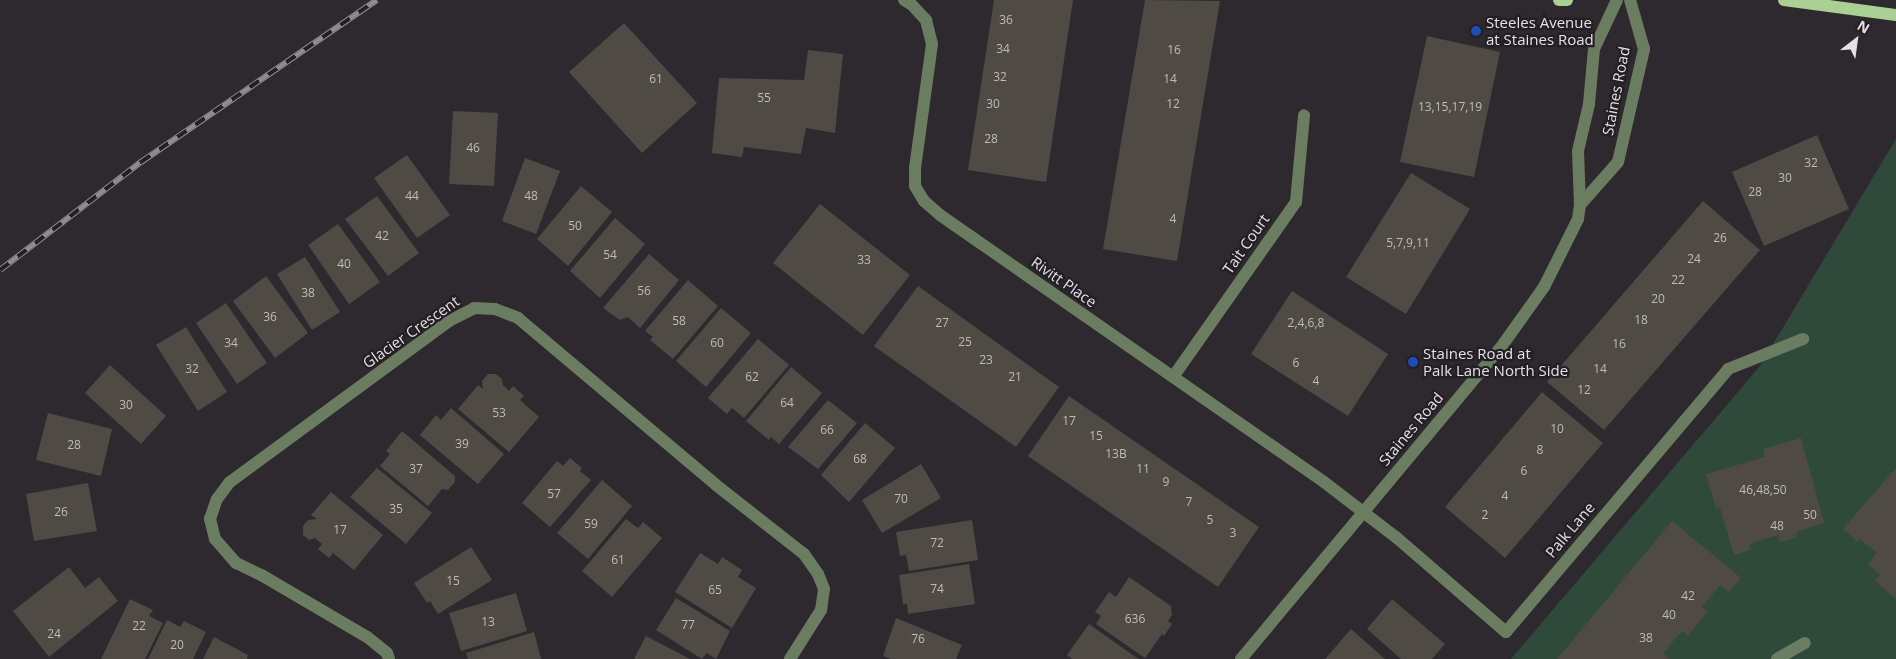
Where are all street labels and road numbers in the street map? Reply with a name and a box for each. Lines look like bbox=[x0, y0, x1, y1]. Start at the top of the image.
street label: Staines Road bbox=[1599, 45, 1633, 137]
street label: Tait Court bbox=[1219, 211, 1273, 277]
street label: Rivitt Place bbox=[1028, 253, 1100, 311]
street label: Glacier Crescent bbox=[359, 292, 463, 372]
street label: Staines Road bbox=[1375, 389, 1447, 469]
street label: Palk Lane bbox=[1542, 499, 1598, 561]

